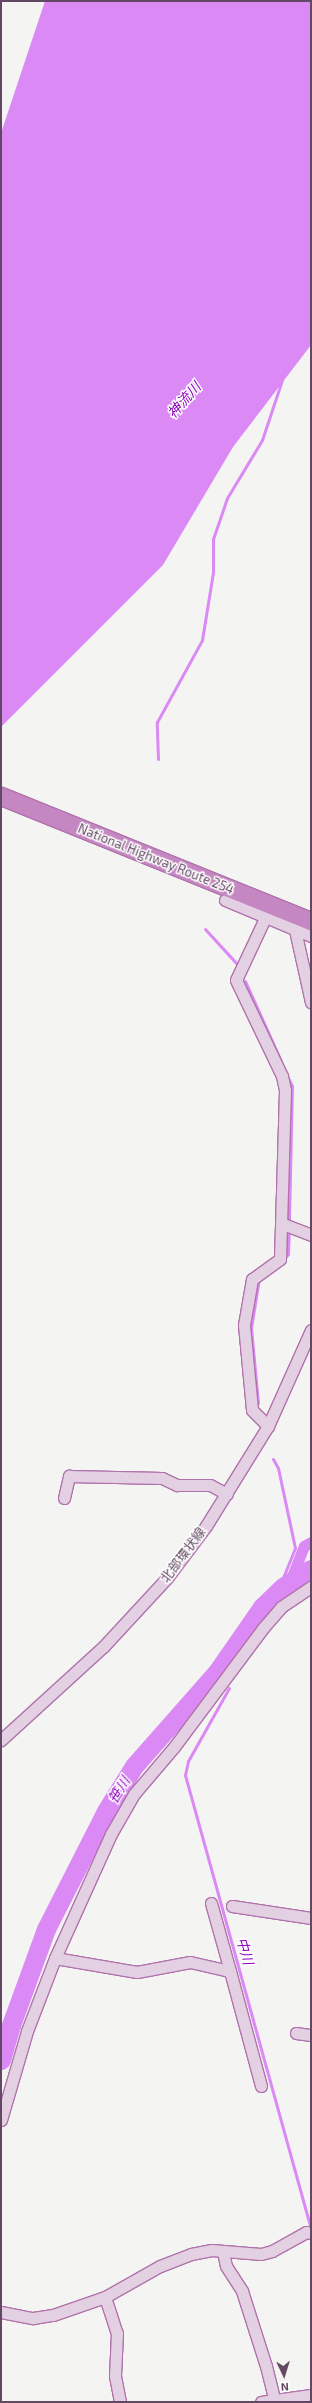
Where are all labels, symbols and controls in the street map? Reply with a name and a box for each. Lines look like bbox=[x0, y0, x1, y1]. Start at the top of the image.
water label: 神流川 bbox=[164, 379, 204, 421]
street label: National Highway Route 254 bbox=[75, 820, 237, 898]
street label: 北部環状線 bbox=[157, 1524, 209, 1586]
water label: 笹川 bbox=[104, 1774, 134, 1806]
water label: 中川 bbox=[233, 1935, 257, 1967]
north arrow bbox=[264, 2355, 304, 2395]
text: N bbox=[280, 2381, 289, 2394]

